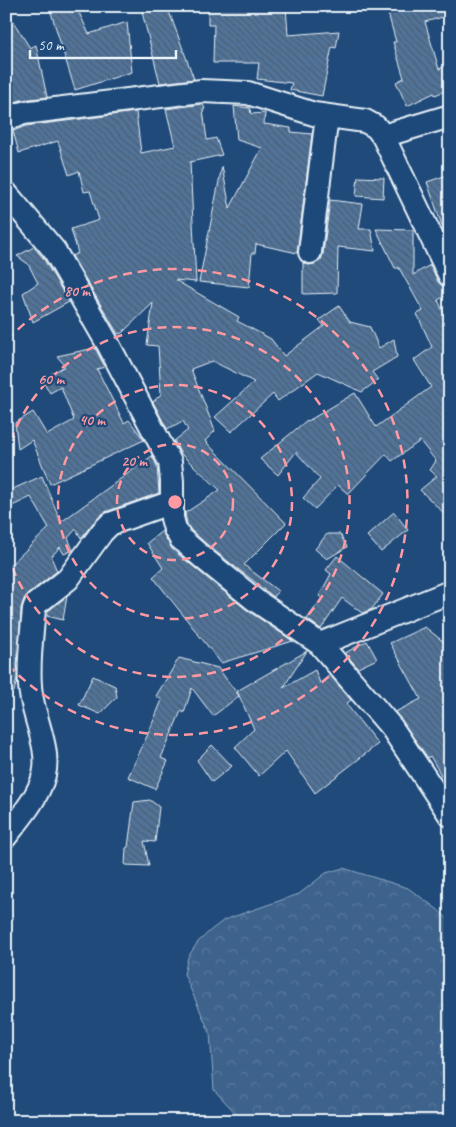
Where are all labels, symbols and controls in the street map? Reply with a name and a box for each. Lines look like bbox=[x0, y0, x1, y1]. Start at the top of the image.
scale bar bbox=[30, 28, 176, 60]
text: 50 m bbox=[38, 36, 65, 55]
text: 80 m bbox=[64, 282, 91, 301]
text: 60 m bbox=[38, 370, 65, 389]
text: 40 m bbox=[79, 411, 106, 430]
text: 20 m bbox=[121, 452, 148, 471]
centre of rings bbox=[166, 493, 184, 511]

